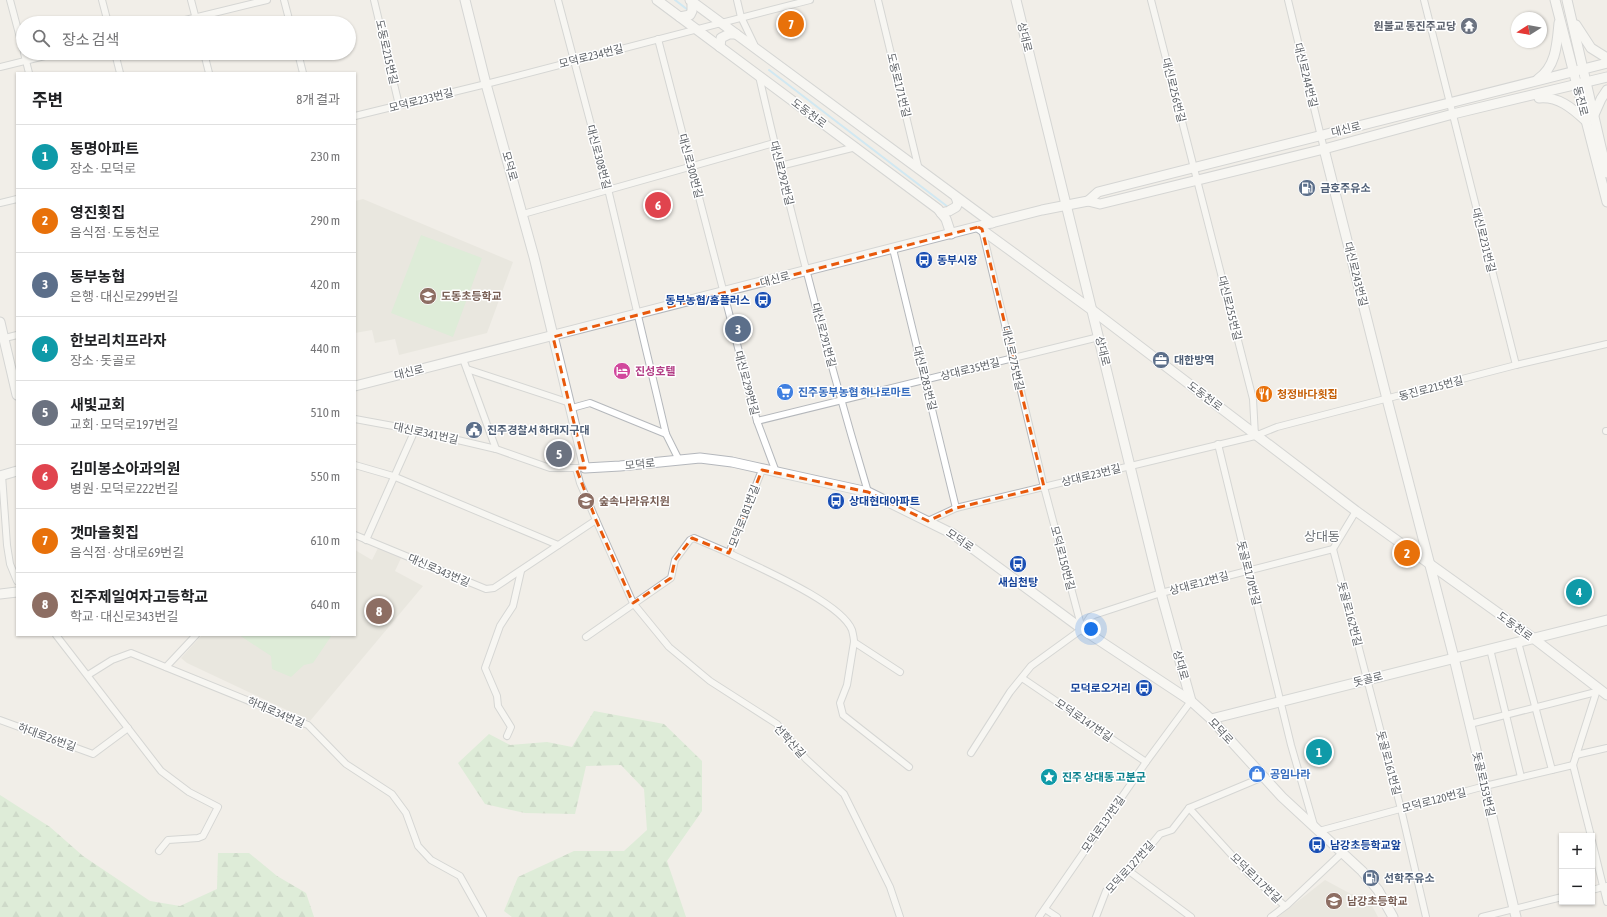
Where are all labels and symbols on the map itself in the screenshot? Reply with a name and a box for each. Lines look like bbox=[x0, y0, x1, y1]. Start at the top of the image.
pin: 7 bbox=[778, 9, 804, 39]
north arrow bbox=[1511, 12, 1547, 48]
temple icon: 원불교 동진주교당 bbox=[1459, 16, 1479, 36]
street label: 도동로215번길 bbox=[374, 18, 400, 86]
place label: 원불교 동진주교당 bbox=[1374, 20, 1456, 32]
street label: 상대로 bbox=[1016, 21, 1034, 53]
street label: 대신로244번길 bbox=[1292, 41, 1320, 109]
street label: 모덕로234번길 bbox=[557, 42, 625, 70]
street label: 도동로171번길 bbox=[885, 51, 913, 119]
street label: 대신로256번길 bbox=[1160, 56, 1188, 124]
street label: 동진로 bbox=[1572, 85, 1590, 117]
street label: 모덕로233번길 bbox=[387, 86, 455, 114]
street label: 도동천로 bbox=[789, 96, 829, 130]
street label: 대신로 bbox=[1330, 120, 1362, 138]
street label: 대신로308번길 bbox=[585, 124, 613, 190]
street label: 대신로300번길 bbox=[677, 133, 705, 199]
street label: 대신로292번길 bbox=[768, 139, 796, 207]
street label: 모덕로 bbox=[500, 150, 520, 182]
fuel station icon: 금호주유소 bbox=[1297, 178, 1317, 198]
place label: 금호주유소 bbox=[1320, 182, 1371, 194]
pin: 6 bbox=[645, 190, 671, 220]
street label: 대신로231번길 bbox=[1470, 206, 1498, 274]
street label: 대신로243번길 bbox=[1342, 240, 1370, 308]
bus stop icon: 동부시장 bbox=[914, 250, 934, 270]
place label: 동부시장 bbox=[937, 254, 977, 266]
street label: 대신로 bbox=[759, 269, 791, 289]
street label: 대신로255번길 bbox=[1216, 274, 1244, 342]
school or university icon: 도동초등학교 bbox=[418, 286, 438, 306]
place label: 도동초등학교 bbox=[441, 290, 502, 302]
bus stop icon: 동부농협/홈플러스 bbox=[753, 290, 773, 310]
place label: 동부농협/홈플러스 bbox=[665, 294, 750, 306]
street label: 대신로291번길 bbox=[810, 302, 838, 368]
pin: 3 bbox=[725, 314, 751, 344]
street label: 대신로275번길 bbox=[1000, 324, 1026, 392]
street label: 상대로 bbox=[1094, 335, 1112, 367]
street label: 대신로283번길 bbox=[911, 344, 939, 412]
street label: 대신로299번길 bbox=[733, 350, 761, 416]
office icon: 대한방역 bbox=[1151, 350, 1171, 370]
place label: 대한방역 bbox=[1174, 354, 1214, 366]
street label: 상대로35번길 bbox=[939, 356, 1001, 382]
hotel icon: 진성호텔 bbox=[612, 361, 632, 381]
street label: 대신로 bbox=[393, 363, 425, 381]
place label: 진성호텔 bbox=[635, 365, 675, 377]
street label: 동진로215번길 bbox=[1398, 374, 1464, 402]
street label: 도동천로 bbox=[1185, 379, 1225, 413]
supermarket icon: 진주동부농협 하나로마트 bbox=[775, 382, 795, 402]
restaurant icon: 청정바다횟집 bbox=[1254, 384, 1274, 404]
place label: 진주동부농협 하나로마트 bbox=[798, 386, 911, 398]
place label: 청정바다횟집 bbox=[1277, 388, 1338, 400]
street label: 대신로341번길 bbox=[392, 420, 460, 446]
public building icon: 진주경찰서 하대지구대 bbox=[464, 420, 484, 440]
place label: 진주경찰서 하대지구대 bbox=[487, 424, 590, 436]
pin: 5 bbox=[546, 439, 572, 469]
street label: 모덕로 bbox=[624, 456, 656, 472]
street label: 상대로23번길 bbox=[1060, 462, 1122, 488]
street label: 모덕로181번길 bbox=[727, 483, 761, 549]
school or university icon: 숲속나라유치원 bbox=[576, 491, 596, 511]
bus stop icon: 상대현대아파트 bbox=[826, 491, 846, 511]
place label: 숲속나라유치원 bbox=[599, 495, 670, 507]
place label: 상대현대아파트 bbox=[849, 495, 920, 507]
street label: 모덕로150번길 bbox=[1049, 525, 1077, 591]
street label: 모덕로 bbox=[944, 527, 976, 553]
district label: 상대동 bbox=[1304, 529, 1340, 544]
pin: 2 bbox=[1394, 538, 1420, 568]
street label: 돗골로170번길 bbox=[1235, 539, 1263, 607]
street label: 대신로343번길 bbox=[406, 552, 472, 588]
bus stop icon: 새심천탕 bbox=[1008, 554, 1028, 574]
street label: 상대로12번길 bbox=[1168, 569, 1230, 597]
place label: 새심천탕 bbox=[998, 576, 1038, 588]
pin: 4 bbox=[1566, 577, 1592, 607]
street label: 돗골로162번길 bbox=[1336, 581, 1364, 647]
pin: 8 bbox=[366, 596, 392, 626]
street label: 도동천로 bbox=[1495, 609, 1535, 643]
your location bbox=[1081, 619, 1101, 639]
street label: 상대로 bbox=[1171, 649, 1191, 681]
street label: 돗골로 bbox=[1352, 670, 1384, 688]
bus stop icon: 모덕로오거리 bbox=[1134, 678, 1154, 698]
place label: 모덕로오거리 bbox=[1070, 682, 1131, 694]
street label: 하대로34번길 bbox=[246, 695, 306, 729]
street label: 모덕로147번길 bbox=[1053, 697, 1115, 743]
street label: 모덕로 bbox=[1206, 716, 1236, 746]
street label: 하대로26번길 bbox=[16, 721, 78, 753]
street label: 선학산길 bbox=[772, 722, 808, 760]
street label: 돗골로161번길 bbox=[1375, 730, 1403, 796]
pin: 1 bbox=[1306, 737, 1332, 767]
street label: 돗골로153번길 bbox=[1471, 750, 1497, 818]
shop icon: 공임나라 bbox=[1247, 764, 1267, 784]
place icon: 진주 상대동 고분군 bbox=[1039, 767, 1059, 787]
place label: 공임나라 bbox=[1270, 768, 1310, 780]
place label: 진주 상대동 고분군 bbox=[1062, 771, 1146, 783]
street label: 모덕로120번길 bbox=[1401, 786, 1467, 814]
street label: 모덕로137번길 bbox=[1079, 793, 1127, 855]
bus stop icon: 남강초등학교앞 bbox=[1307, 835, 1327, 855]
street label: 모덕로127번길 bbox=[1103, 838, 1157, 896]
place label: 남강초등학교앞 bbox=[1330, 839, 1401, 851]
street label: 모덕로117번길 bbox=[1228, 851, 1284, 905]
fuel station icon: 선학주유소 bbox=[1361, 868, 1381, 888]
place label: 선학주유소 bbox=[1384, 872, 1435, 884]
school or university icon: 남강초등학교 bbox=[1324, 891, 1344, 911]
place label: 남강초등학교 bbox=[1347, 895, 1408, 907]

